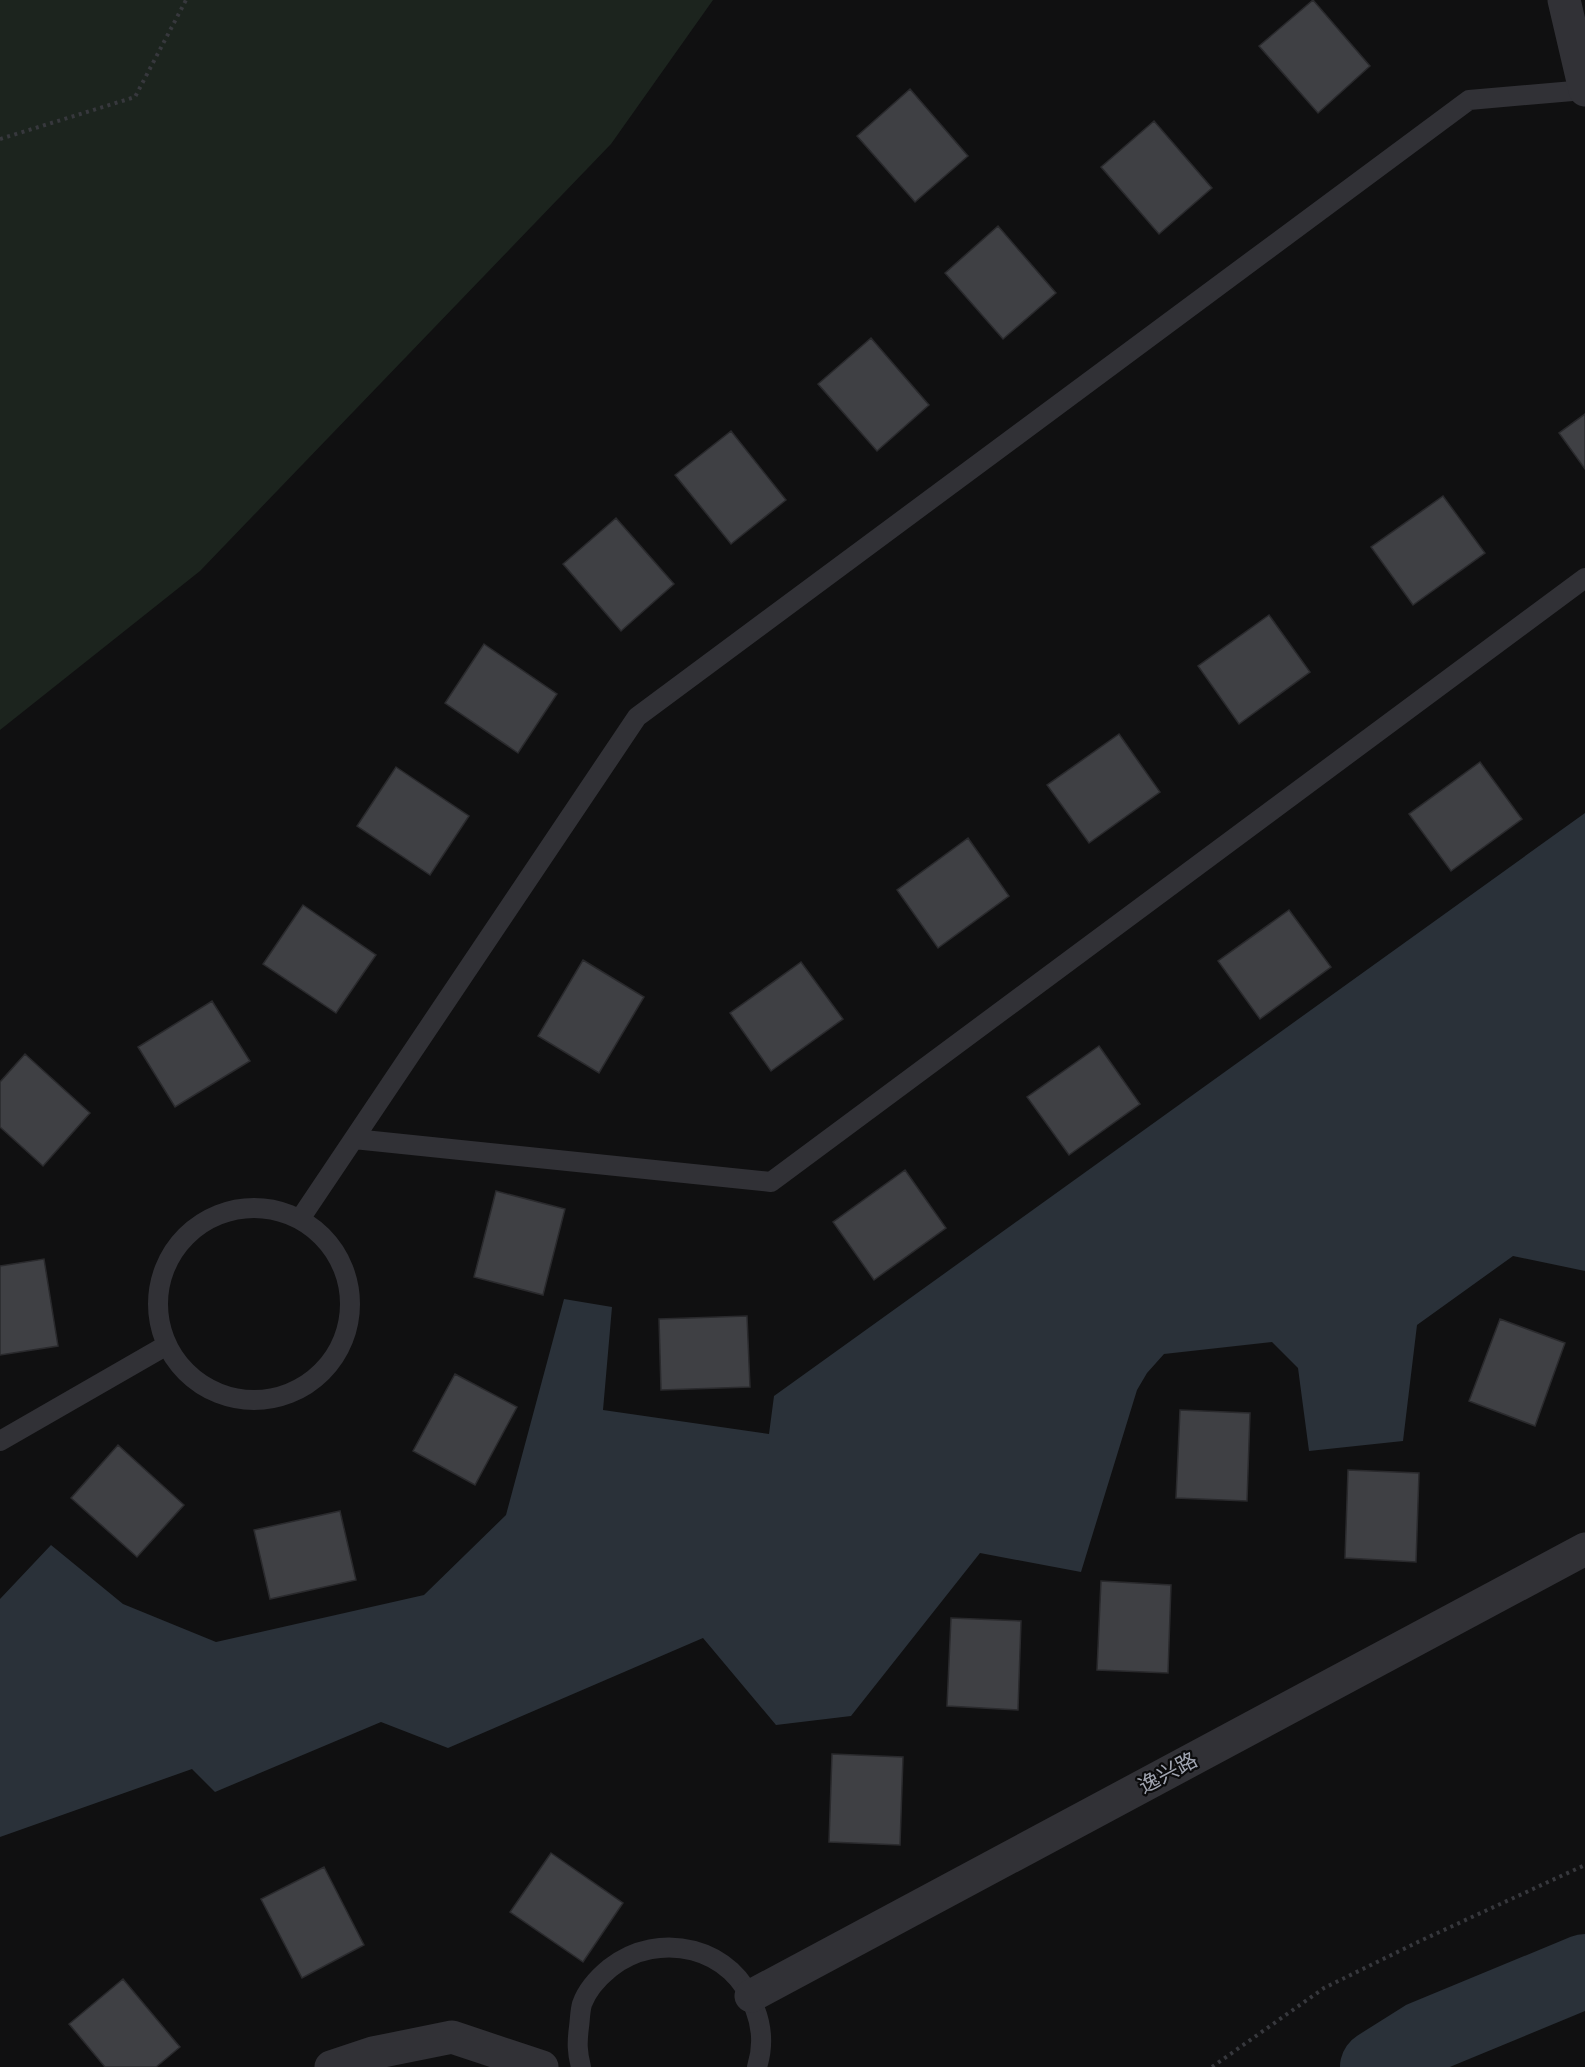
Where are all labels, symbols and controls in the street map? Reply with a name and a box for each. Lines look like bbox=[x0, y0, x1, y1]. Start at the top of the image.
street label: 逸兴路 bbox=[1134, 1747, 1201, 1798]

